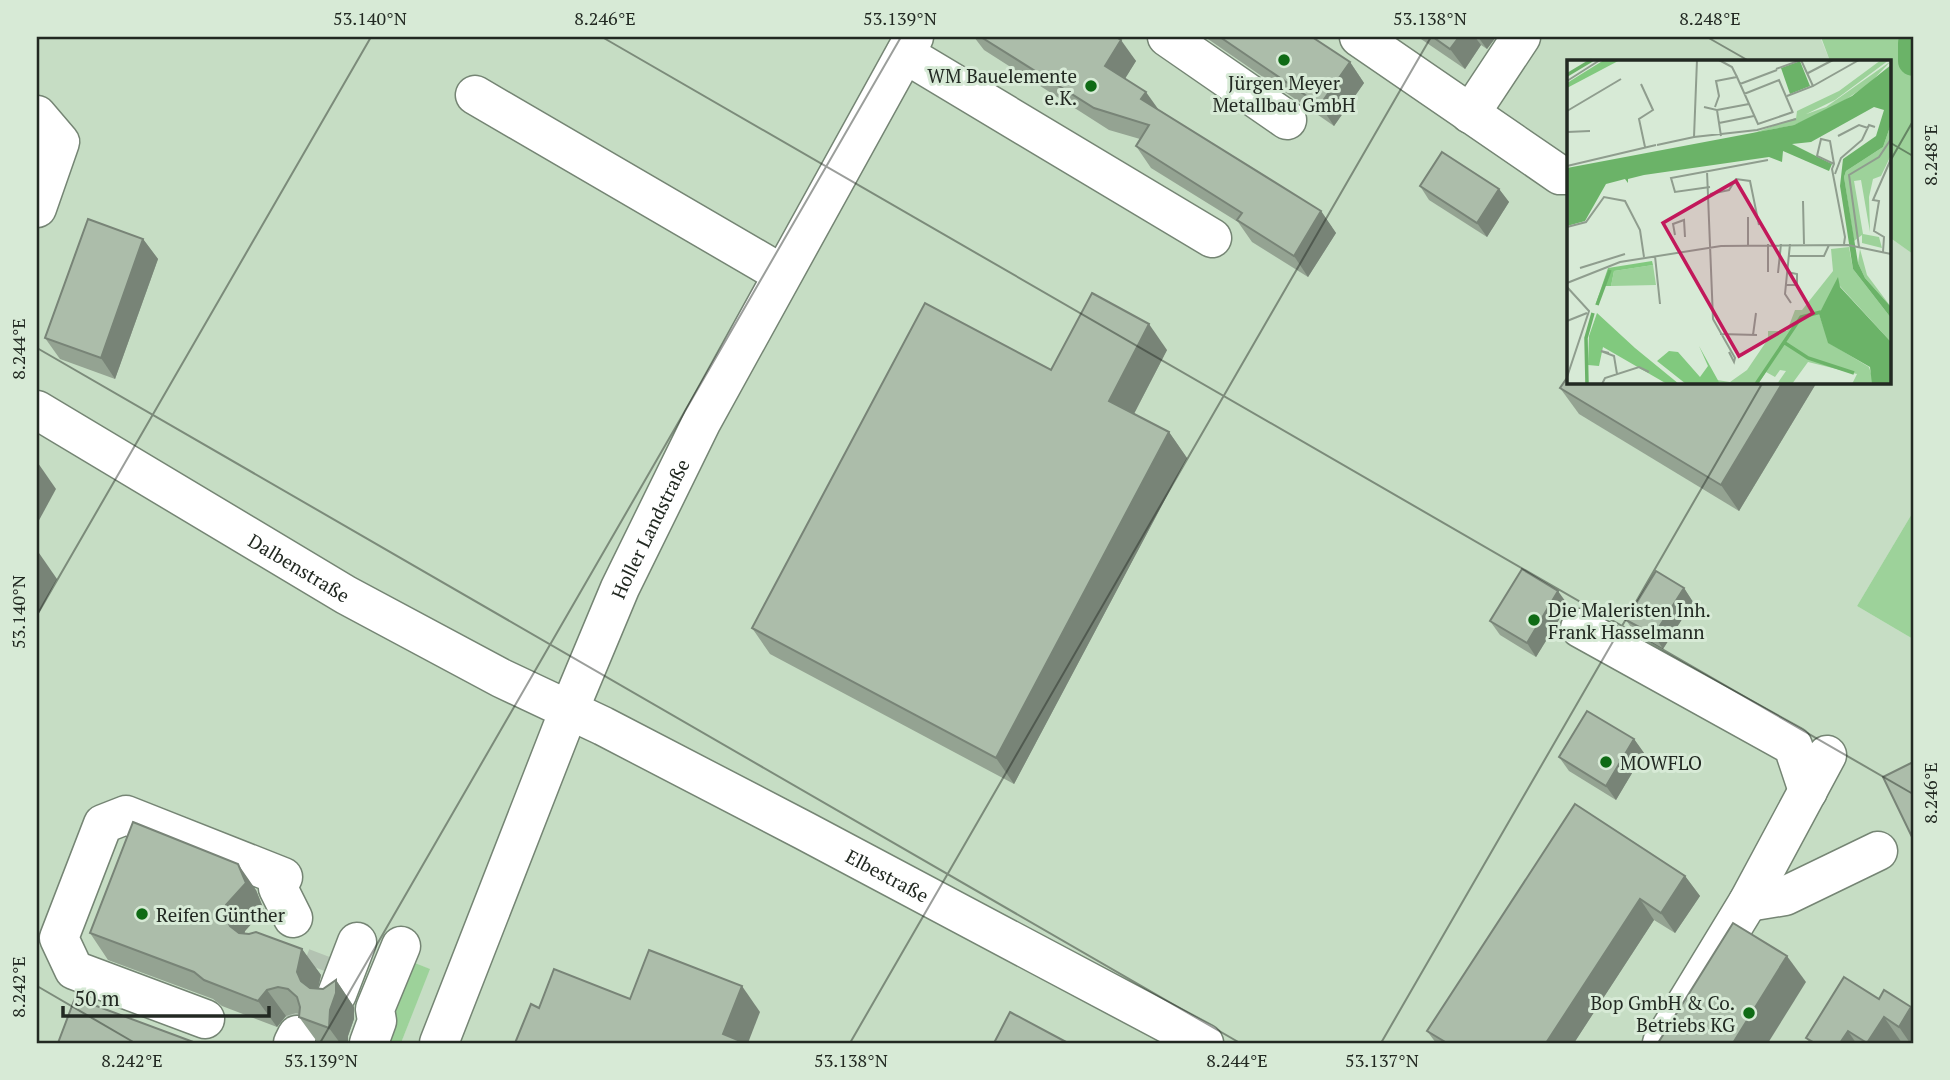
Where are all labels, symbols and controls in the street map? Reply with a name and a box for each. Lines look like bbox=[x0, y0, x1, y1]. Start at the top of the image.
text: 53.140°N bbox=[333, 6, 407, 30]
text: 8.246°E bbox=[574, 6, 636, 30]
text: 53.139°N bbox=[863, 6, 937, 30]
text: 53.138°N bbox=[1393, 6, 1467, 30]
text: 8.248°E bbox=[1679, 6, 1741, 30]
marker: Jürgen Meyer Metallbau GmbH bbox=[1276, 52, 1292, 68]
inset map bbox=[1567, 60, 1890, 383]
place label: WM Bauelemente e.K. bbox=[927, 63, 1077, 110]
place label: Jürgen Meyer Metallbau GmbH bbox=[1212, 70, 1356, 117]
marker: WM Bauelemente e.K. bbox=[1083, 78, 1099, 94]
text: 8.248°E bbox=[1918, 124, 1942, 186]
text: 8.244°E bbox=[6, 318, 30, 380]
street label: Holler Landstraße bbox=[605, 454, 694, 602]
street label: Dalbenstraße bbox=[244, 527, 355, 607]
text: 53.140°N bbox=[6, 575, 30, 649]
place label: Die Maleristen Inh. Frank Hasselmann bbox=[1548, 597, 1711, 644]
marker: Die Maleristen Inh. Frank Hasselmann bbox=[1526, 612, 1542, 628]
place label: MOWFLO bbox=[1620, 750, 1702, 775]
marker: MOWFLO bbox=[1598, 754, 1614, 770]
text: 8.246°E bbox=[1918, 762, 1942, 824]
street label: Elbestraße bbox=[842, 843, 934, 907]
place label: Reifen Günther bbox=[156, 902, 286, 927]
marker: Reifen Günther bbox=[134, 906, 150, 922]
text: 8.242°E bbox=[6, 956, 30, 1018]
scale bar bbox=[63, 975, 270, 1019]
text: 50 m bbox=[74, 984, 120, 1012]
place label: Bop GmbH & Co. Betriebs KG bbox=[1590, 990, 1735, 1037]
marker: Bop GmbH & Co. Betriebs KG bbox=[1741, 1005, 1757, 1021]
text: 8.242°E bbox=[101, 1048, 163, 1072]
text: 53.139°N bbox=[284, 1048, 358, 1072]
text: 53.138°N bbox=[814, 1048, 888, 1072]
text: 8.244°E bbox=[1206, 1048, 1268, 1072]
text: 53.137°N bbox=[1345, 1048, 1419, 1072]

